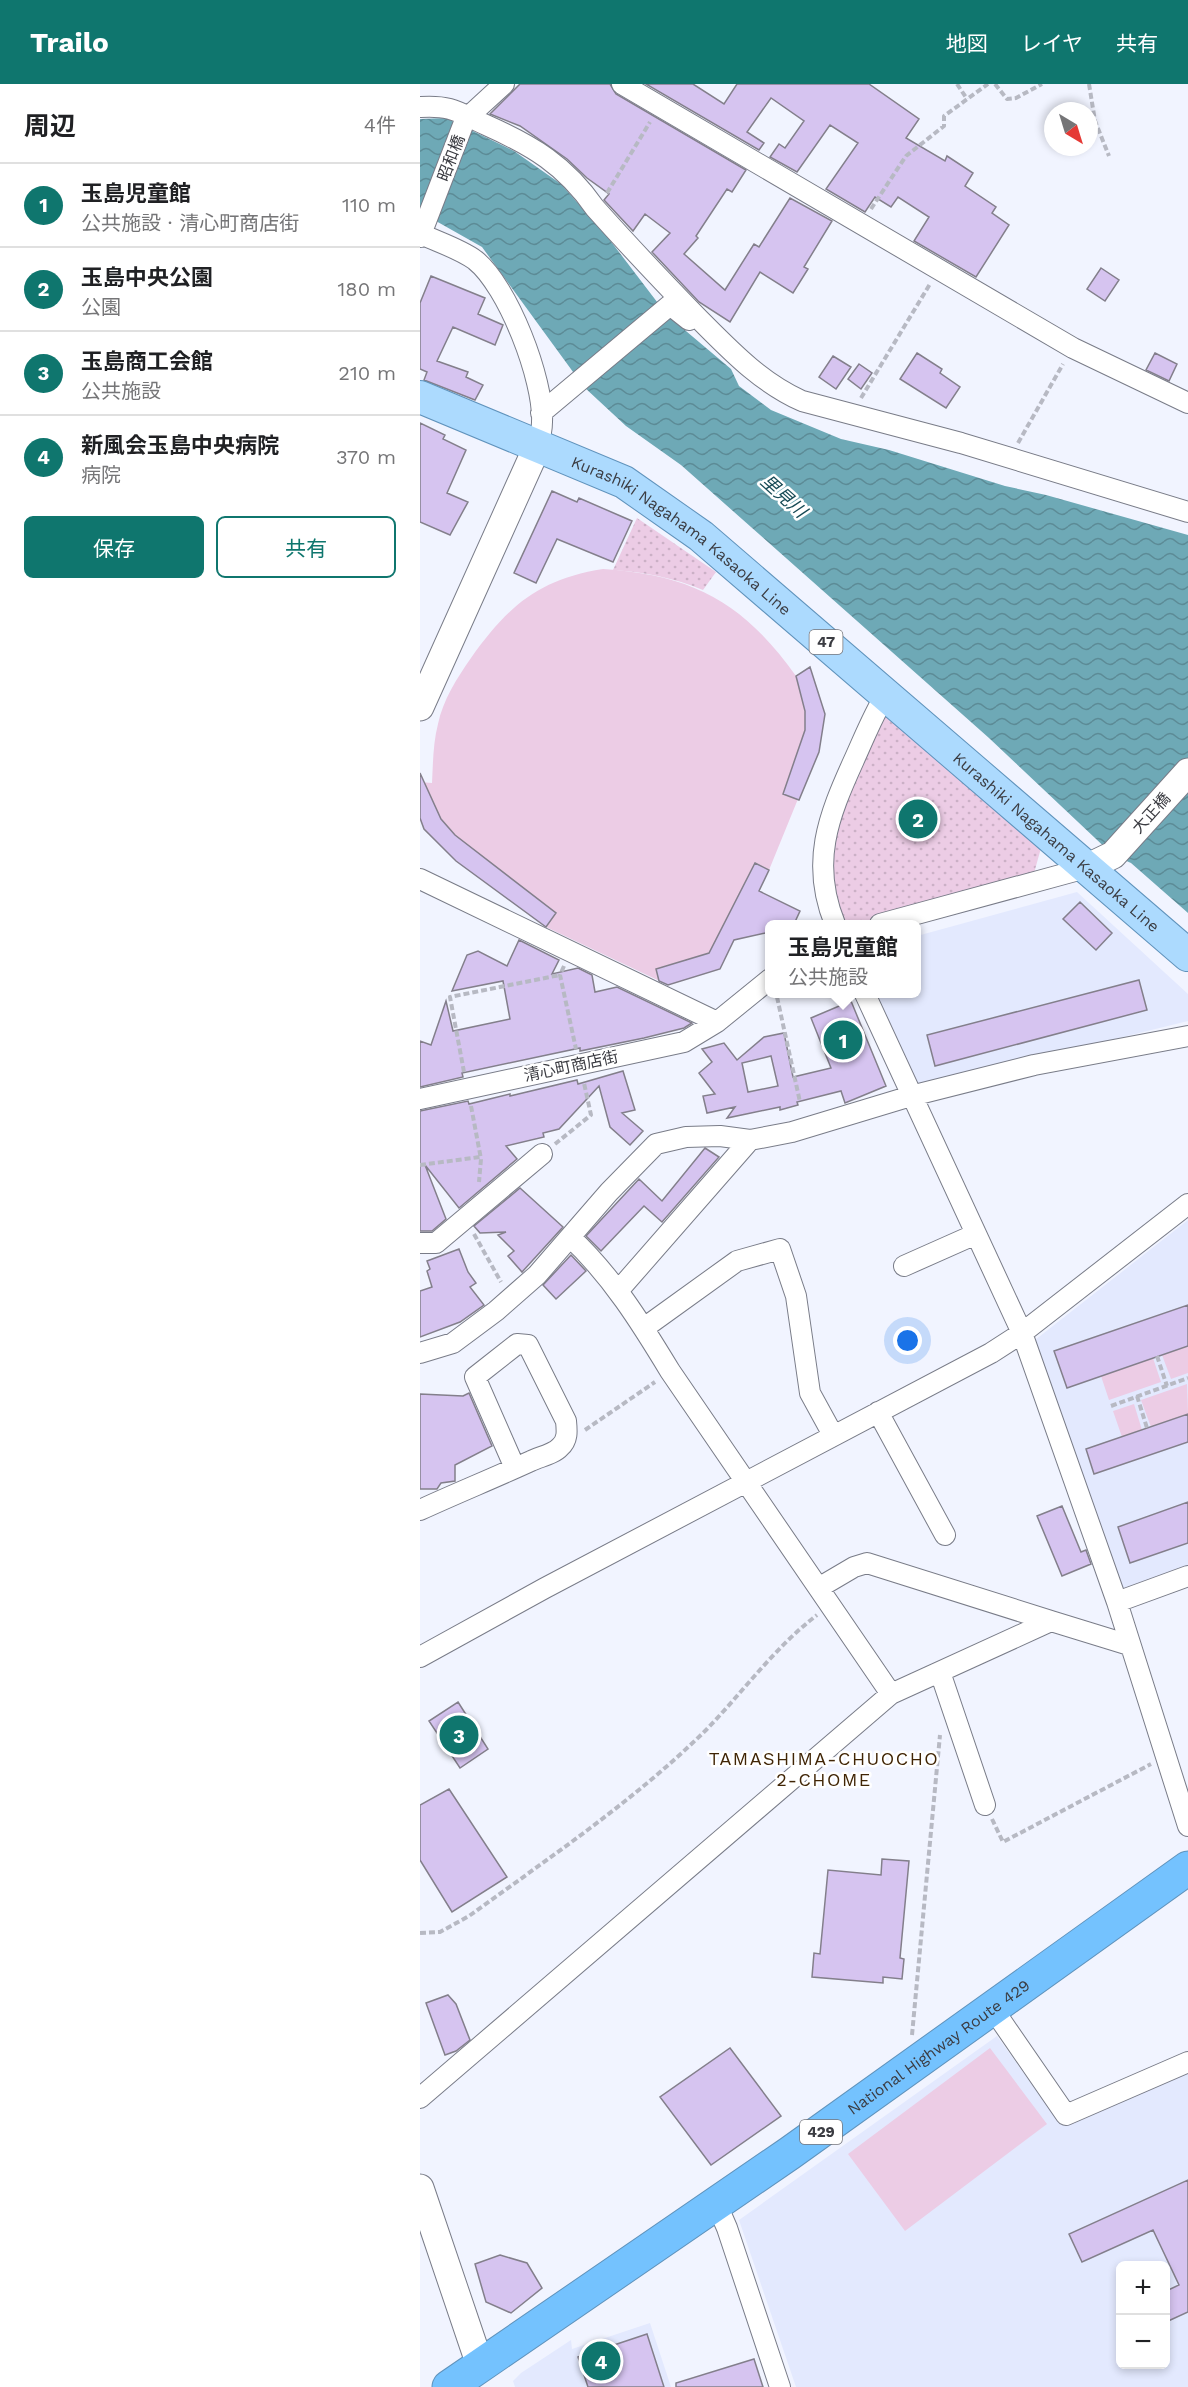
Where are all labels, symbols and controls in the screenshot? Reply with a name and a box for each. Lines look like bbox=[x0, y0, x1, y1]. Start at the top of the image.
text: Trailo bbox=[30, 26, 109, 59]
text: 地図 bbox=[946, 31, 988, 56]
text: レイヤ bbox=[1021, 31, 1083, 56]
text: 共有 bbox=[1116, 31, 1158, 56]
north arrow bbox=[1044, 102, 1098, 156]
text: 周辺 bbox=[24, 111, 76, 141]
text: 4件 bbox=[364, 113, 396, 137]
street label: 昭和橋 bbox=[434, 132, 468, 184]
text: 玉島児童館 bbox=[81, 181, 191, 206]
text: 1 bbox=[39, 193, 48, 217]
text: 110 m bbox=[342, 193, 396, 217]
text: 公共施設 · 清心町商店街 bbox=[81, 211, 299, 235]
text: 玉島中央公園 bbox=[81, 265, 213, 290]
text: 2 bbox=[38, 277, 49, 301]
text: 180 m bbox=[338, 277, 396, 301]
text: 公園 bbox=[81, 295, 121, 319]
text: 玉島商工会館 bbox=[81, 349, 213, 374]
text: 3 bbox=[38, 361, 49, 385]
text: 210 m bbox=[338, 361, 396, 385]
text: 公共施設 bbox=[81, 379, 161, 403]
text: 新風会玉島中央病院 bbox=[81, 433, 279, 458]
text: 4 bbox=[37, 445, 50, 469]
text: 370 m bbox=[336, 445, 396, 469]
street label: Kurashiki Nagahama Kasaoka Line bbox=[569, 452, 795, 619]
text: 病院 bbox=[81, 463, 121, 487]
water label: 里見川 bbox=[757, 470, 813, 523]
button: 保存 bbox=[24, 516, 204, 578]
button: 共有 bbox=[216, 516, 396, 578]
road number: 47 bbox=[810, 630, 842, 654]
street label: Kurashiki Nagahama Kasaoka Line bbox=[949, 748, 1164, 936]
street label: 大正橋 bbox=[1128, 789, 1174, 837]
pin: 2 bbox=[898, 796, 938, 842]
popup bbox=[765, 920, 921, 998]
text: 玉島児童館 bbox=[788, 935, 898, 960]
text: 公共施設 bbox=[788, 965, 868, 989]
pin: 1 bbox=[824, 1018, 862, 1062]
street label: 清心町商店街 bbox=[522, 1047, 620, 1085]
your location bbox=[893, 1326, 922, 1355]
pin: 3 bbox=[440, 1712, 478, 1758]
district label: TAMASHIMA-CHUOCHO 2-CHOME bbox=[709, 1748, 939, 1790]
street label: National Highway Route 429 bbox=[844, 1975, 1033, 2118]
road number: 429 bbox=[800, 2120, 842, 2144]
map controls bbox=[1116, 2261, 1170, 2369]
button: + bbox=[1116, 2261, 1170, 2315]
button: − bbox=[1116, 2315, 1170, 2369]
pin: 4 bbox=[582, 2338, 621, 2384]

